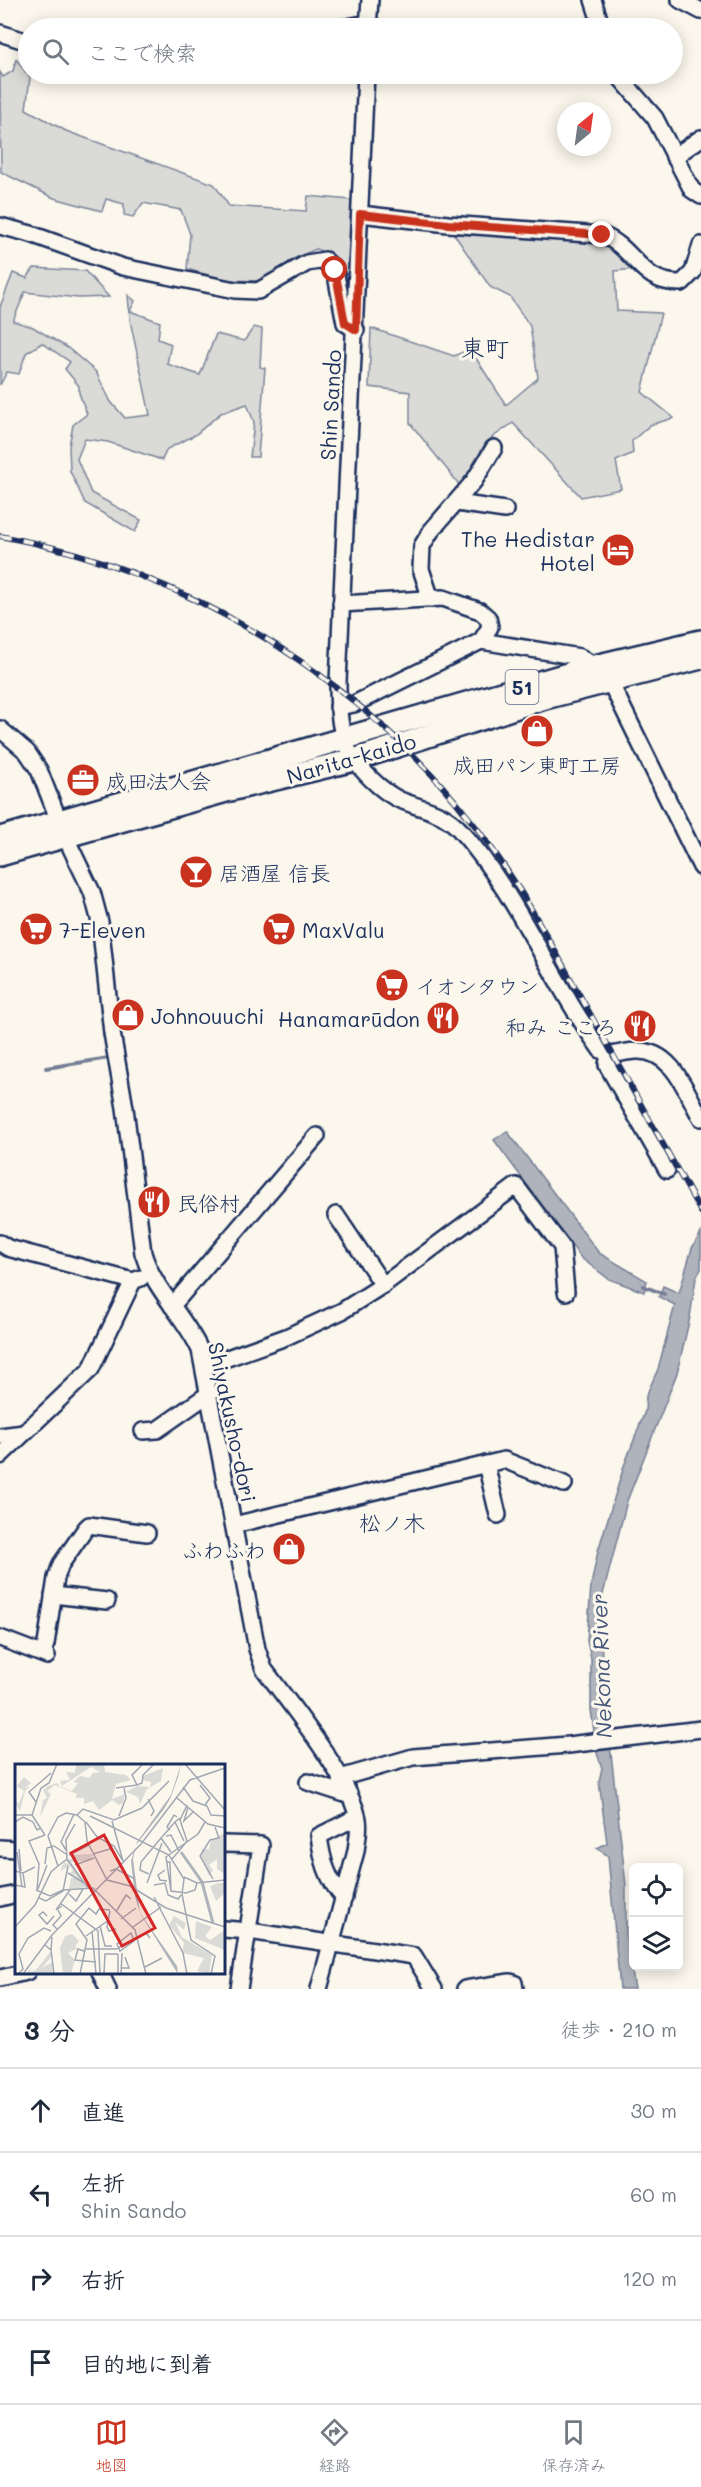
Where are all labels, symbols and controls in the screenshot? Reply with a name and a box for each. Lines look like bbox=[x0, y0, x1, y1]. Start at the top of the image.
search box bbox=[18, 18, 683, 84]
icon: search bbox=[39, 35, 72, 68]
text: ここで検索 bbox=[87, 38, 197, 67]
north arrow bbox=[557, 102, 611, 156]
route end bbox=[588, 221, 614, 247]
route start bbox=[321, 256, 347, 282]
district label: 東町 bbox=[461, 332, 509, 363]
street label: Shin Sando bbox=[314, 349, 346, 461]
place label: The Hedistar Hotel bbox=[461, 525, 595, 576]
hotel icon: The Hedistar Hotel bbox=[600, 532, 636, 568]
road number: 51 bbox=[506, 670, 538, 704]
shop icon: 成田パン東町工房 bbox=[519, 713, 555, 749]
street label: Narita-kaido bbox=[283, 727, 419, 789]
place label: 成田パン東町工房 bbox=[453, 751, 621, 778]
office icon: 成田法人会 bbox=[65, 762, 101, 798]
place label: 成田法人会 bbox=[106, 767, 211, 794]
bar icon: 居酒屋 信長 bbox=[178, 854, 214, 890]
place label: 居酒屋 信長 bbox=[219, 859, 331, 886]
supermarket icon: 7-Eleven bbox=[18, 911, 54, 947]
supermarket icon: MaxValu bbox=[261, 911, 297, 947]
place label: 7-Eleven bbox=[59, 916, 146, 943]
place label: MaxValu bbox=[302, 916, 385, 943]
supermarket icon: イオンタウン bbox=[374, 967, 410, 1003]
place label: イオンタウン bbox=[415, 972, 539, 999]
shop icon: Johnouuchi bbox=[110, 997, 146, 1033]
restaurant icon: Hanamarūdon bbox=[425, 1000, 461, 1036]
place label: Johnouuchi bbox=[151, 1002, 265, 1029]
place label: Hanamarūdon bbox=[278, 1005, 420, 1032]
restaurant icon: 和み こころ bbox=[622, 1008, 658, 1044]
place label: 和み こころ bbox=[505, 1013, 617, 1040]
restaurant icon: 民俗村 bbox=[136, 1184, 172, 1220]
place label: 民俗村 bbox=[177, 1189, 240, 1216]
street label: Shiyakusho-dori bbox=[203, 1340, 263, 1504]
district label: 松ノ木 bbox=[359, 1508, 425, 1537]
shop icon: ふわふわ bbox=[271, 1531, 307, 1567]
place label: ふわふわ bbox=[182, 1536, 266, 1563]
water label: Nekona River bbox=[584, 1593, 618, 1739]
inset map bbox=[15, 1764, 225, 1974]
map controls bbox=[629, 1863, 683, 1971]
button: locate bbox=[629, 1863, 683, 1917]
button: layers bbox=[629, 1917, 683, 1971]
text: 3 分 bbox=[24, 2013, 75, 2047]
text: 徒歩 · 210 m bbox=[561, 2016, 677, 2042]
icon: ahead bbox=[24, 2094, 57, 2127]
text: 直進 bbox=[81, 2097, 125, 2126]
text: 30 m bbox=[631, 2097, 677, 2123]
text: 左折 bbox=[81, 2168, 125, 2197]
icon: left bbox=[24, 2178, 57, 2211]
text: 60 m bbox=[630, 2181, 677, 2207]
text: Shin Sando bbox=[81, 2197, 186, 2223]
icon: right bbox=[24, 2262, 57, 2295]
text: 右折 bbox=[81, 2265, 125, 2294]
text: 120 m bbox=[622, 2265, 677, 2291]
icon: arrive bbox=[24, 2346, 57, 2379]
text: 目的地に到着 bbox=[81, 2349, 213, 2378]
tab: 地図 bbox=[95, 2416, 128, 2476]
tab: 経路 bbox=[318, 2416, 351, 2476]
tab: 保存済み bbox=[542, 2416, 606, 2476]

